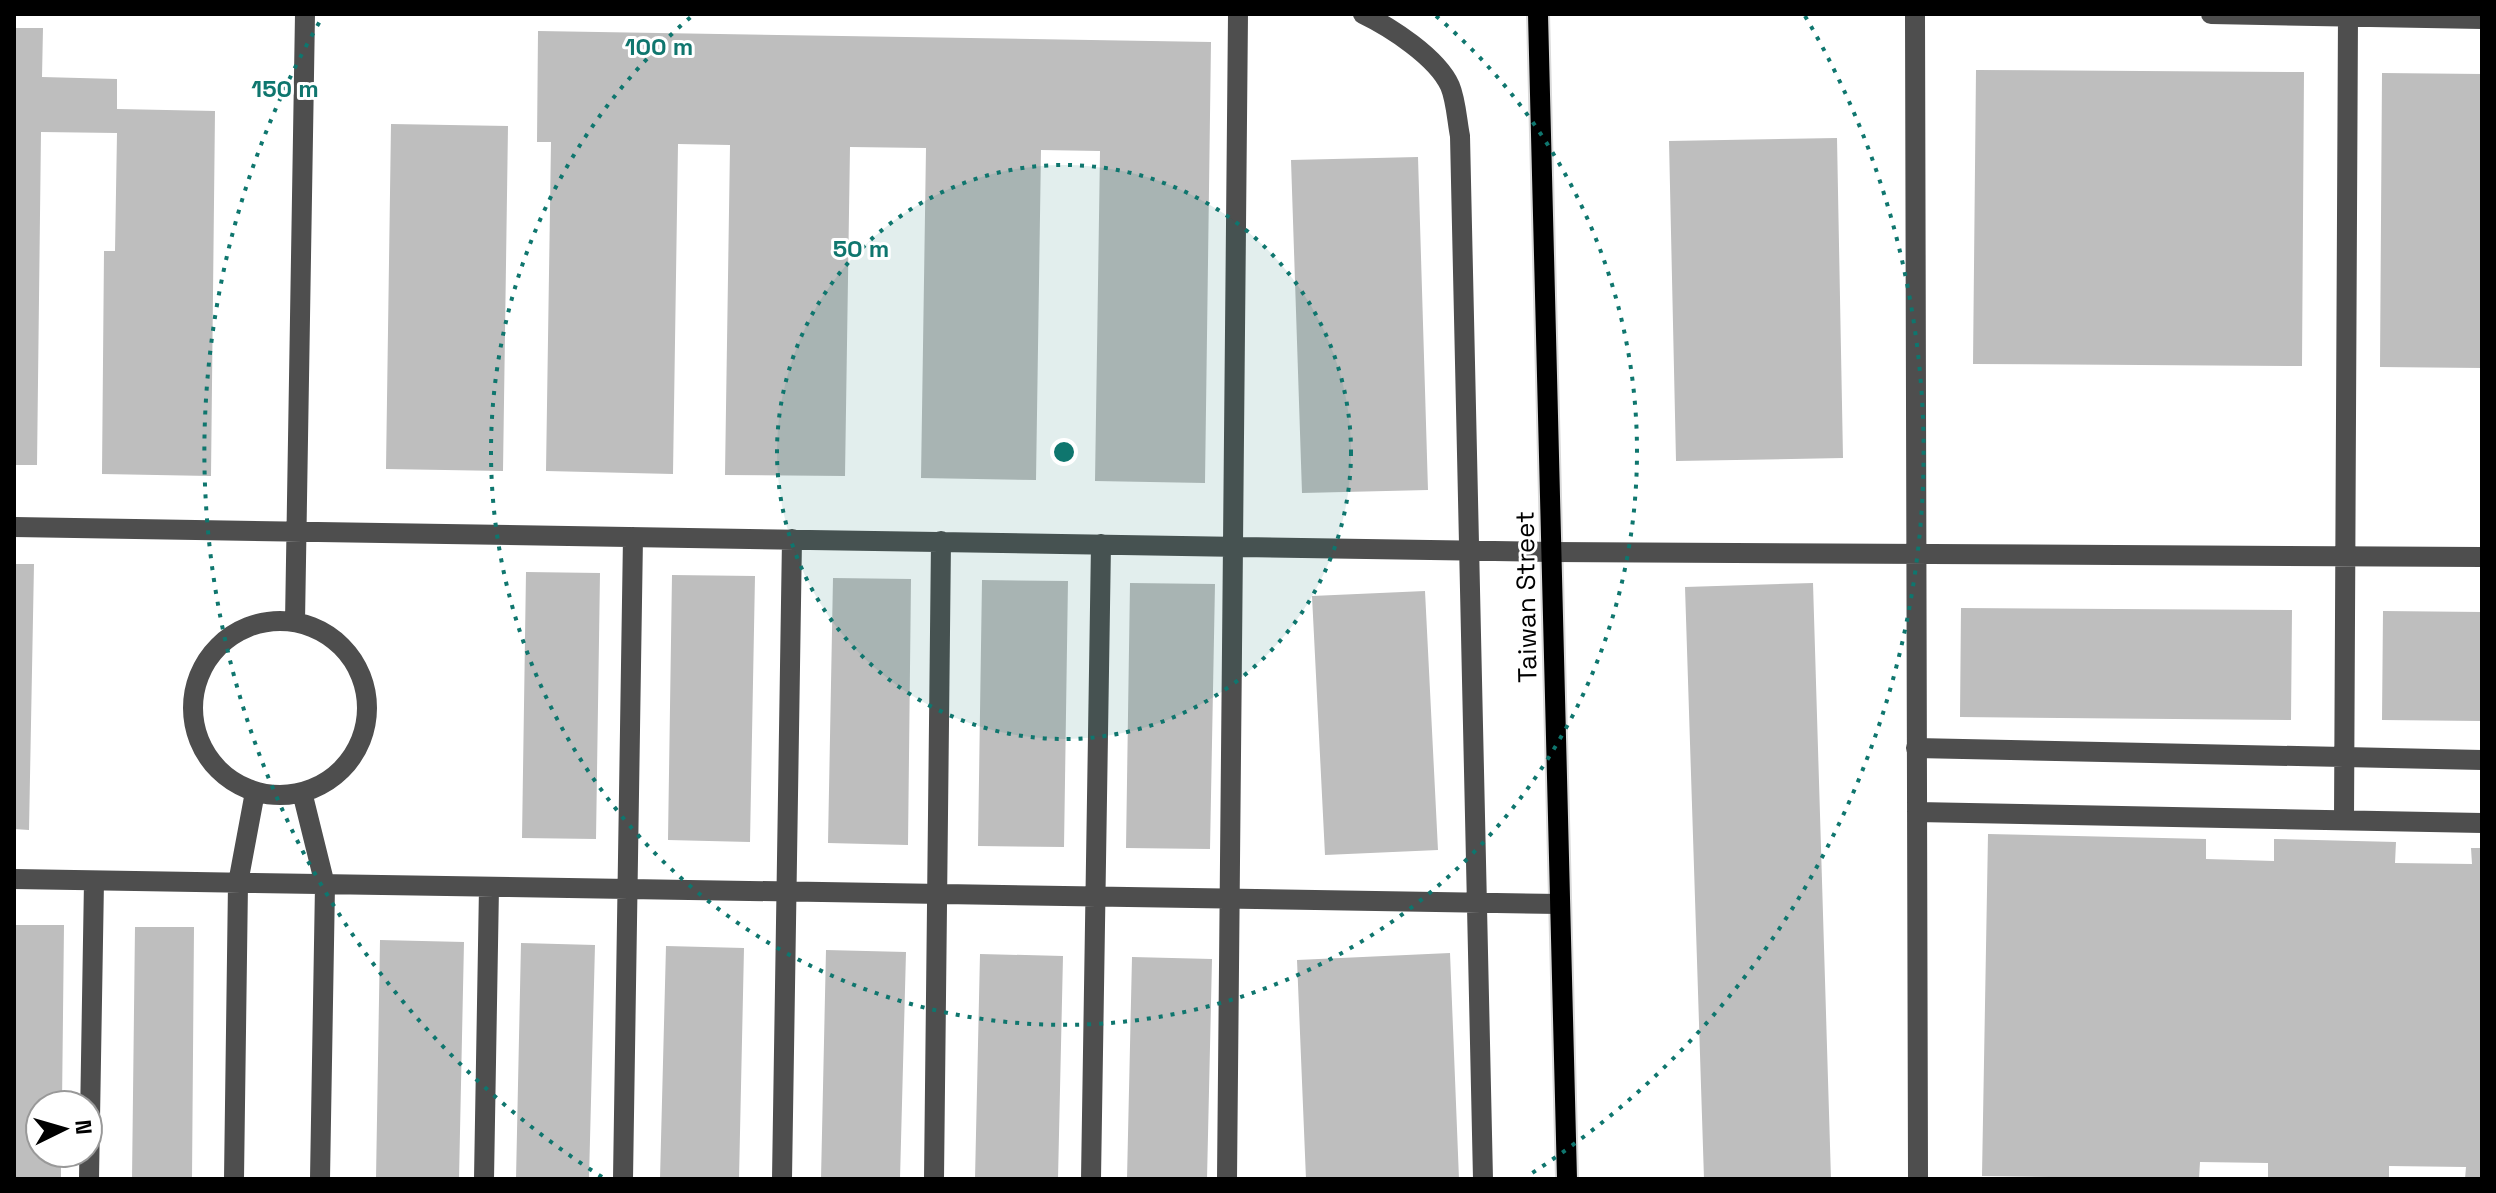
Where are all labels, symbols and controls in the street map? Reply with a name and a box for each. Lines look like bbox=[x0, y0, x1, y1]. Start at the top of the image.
text: 100 m bbox=[625, 31, 693, 62]
text: 150 m bbox=[251, 73, 319, 104]
text: 50 m bbox=[833, 233, 889, 264]
centre of rings bbox=[1050, 438, 1078, 466]
street label: Taiwan Street bbox=[1508, 511, 1544, 683]
north arrow bbox=[24, 1089, 104, 1169]
text: N bbox=[69, 1119, 99, 1136]

